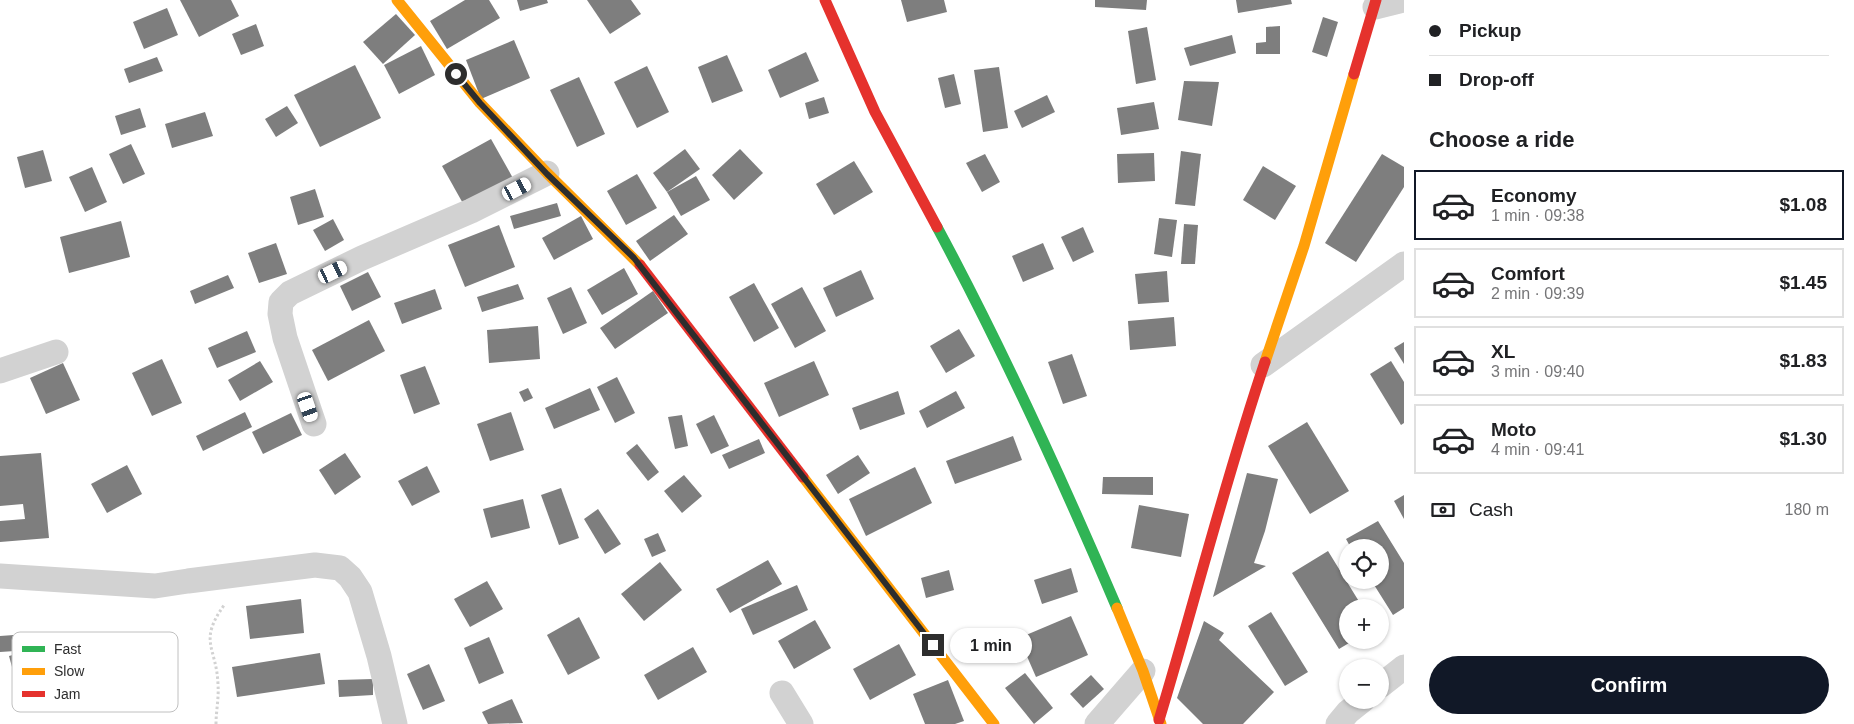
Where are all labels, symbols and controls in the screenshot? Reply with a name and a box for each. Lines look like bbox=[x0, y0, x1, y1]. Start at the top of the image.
text: Pickup bbox=[1459, 20, 1521, 41]
route start bbox=[445, 63, 467, 85]
text: Drop-off bbox=[1459, 69, 1534, 90]
text: Choose a ride bbox=[1429, 127, 1574, 152]
car bbox=[500, 176, 533, 202]
icon: car bbox=[1431, 183, 1476, 228]
text: Economy bbox=[1491, 185, 1577, 206]
text: $1.08 bbox=[1779, 194, 1827, 215]
text: 1 min · 09:38 bbox=[1491, 207, 1584, 224]
car bbox=[316, 259, 349, 285]
icon: car bbox=[1431, 261, 1476, 306]
text: Comfort bbox=[1491, 263, 1565, 284]
text: $1.45 bbox=[1779, 272, 1827, 293]
text: 2 min · 09:39 bbox=[1491, 285, 1584, 302]
icon: car bbox=[1431, 339, 1476, 384]
text: XL bbox=[1491, 341, 1515, 362]
text: $1.83 bbox=[1779, 350, 1827, 371]
text: 3 min · 09:40 bbox=[1491, 363, 1584, 380]
car bbox=[296, 390, 319, 424]
icon: car bbox=[1431, 417, 1476, 462]
text: Moto bbox=[1491, 419, 1536, 440]
text: $1.30 bbox=[1779, 428, 1827, 449]
text: 4 min · 09:41 bbox=[1491, 441, 1584, 458]
icon: cash bbox=[1429, 496, 1457, 524]
text: Cash bbox=[1469, 499, 1513, 520]
text: 180 m bbox=[1785, 501, 1829, 518]
map controls bbox=[1339, 539, 1389, 709]
button: locate bbox=[1339, 539, 1389, 589]
button: + bbox=[1339, 599, 1389, 649]
callout: 1 min bbox=[950, 628, 1033, 662]
legend bbox=[12, 632, 178, 712]
route end bbox=[922, 634, 944, 656]
text: 1 min bbox=[970, 637, 1012, 654]
text: Fast bbox=[54, 641, 81, 657]
button: Confirm bbox=[1429, 656, 1829, 714]
button: − bbox=[1339, 659, 1389, 709]
text: Slow bbox=[54, 663, 85, 679]
text: Jam bbox=[54, 686, 80, 702]

